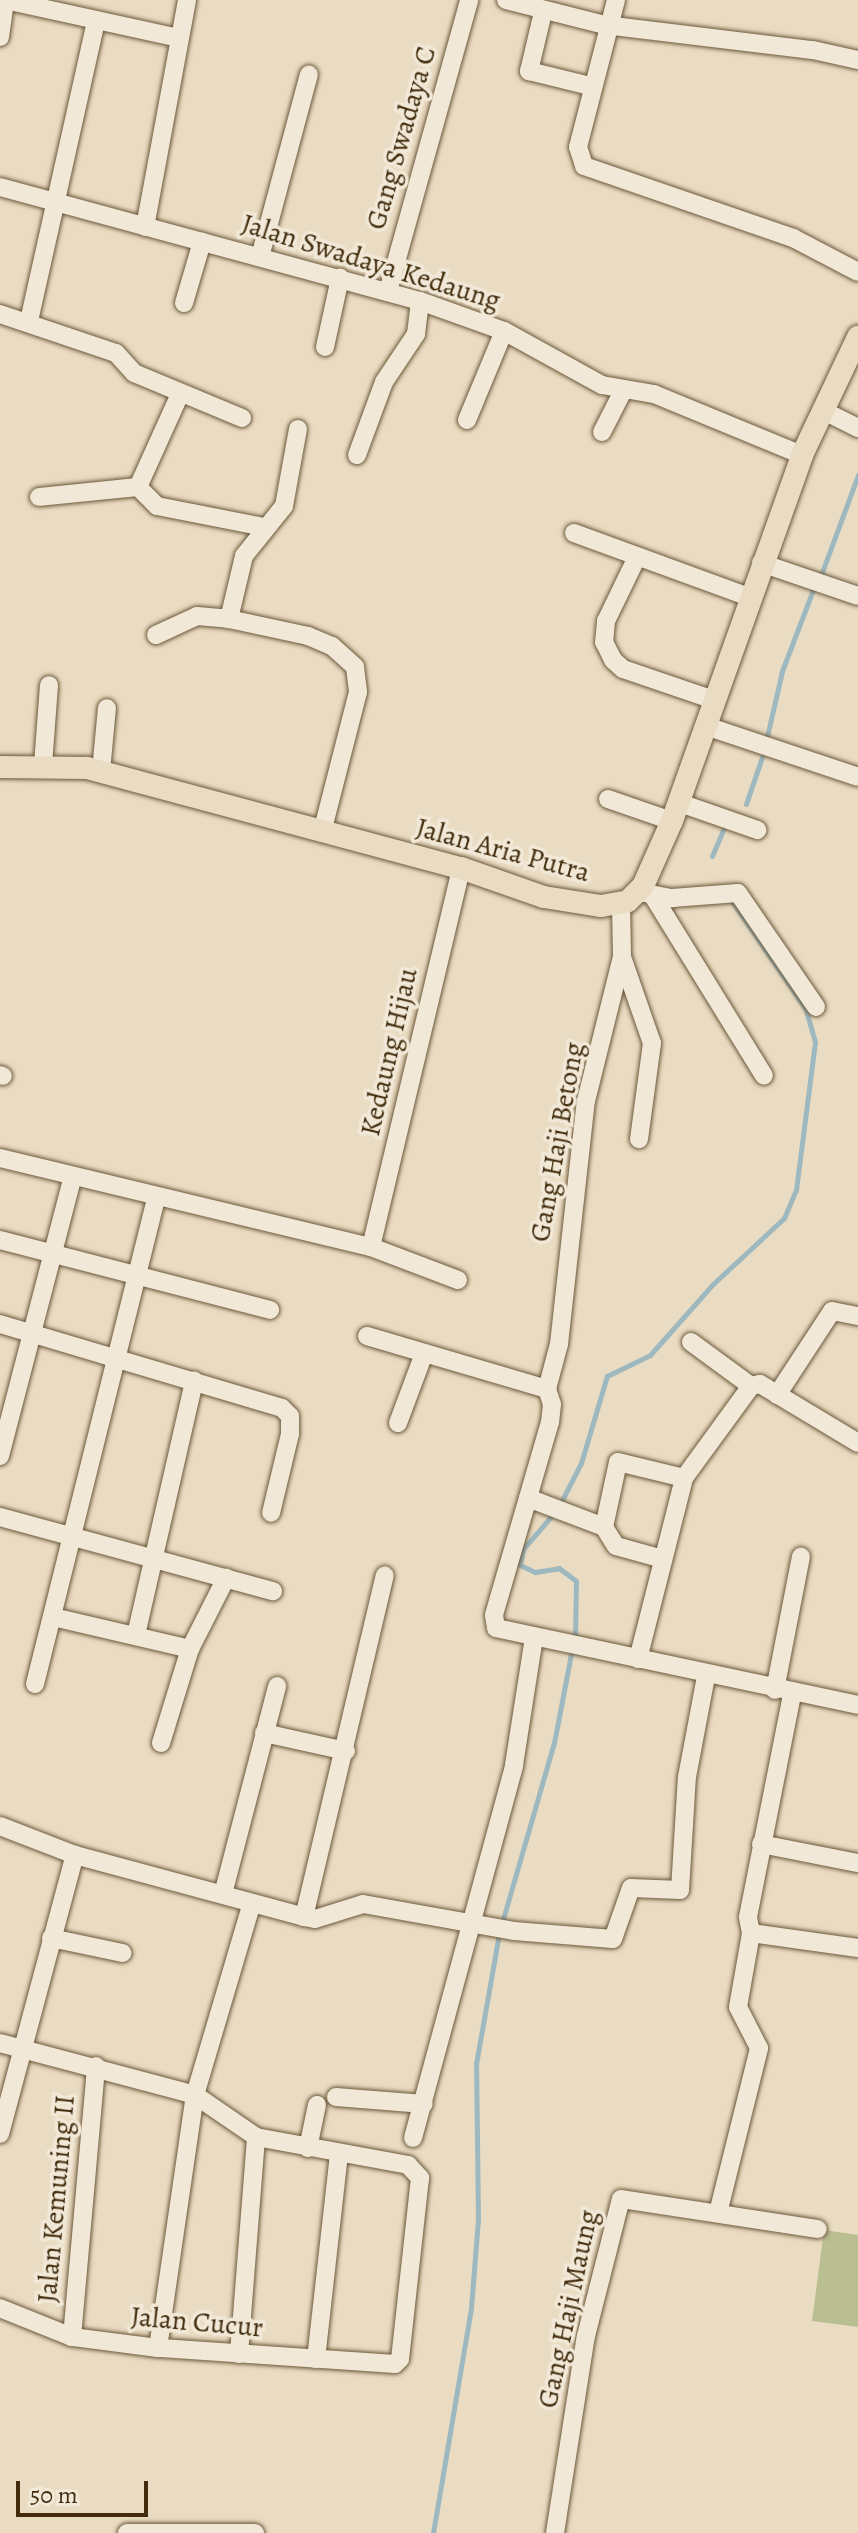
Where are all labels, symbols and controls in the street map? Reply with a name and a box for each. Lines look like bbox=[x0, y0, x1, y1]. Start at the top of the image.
street label: Gang Swadaya C bbox=[359, 43, 443, 233]
street label: Jalan Swadaya Kedaung bbox=[238, 207, 504, 317]
street label: Jalan Aria Putra bbox=[412, 811, 594, 889]
street label: Kedaung Hijau bbox=[353, 965, 425, 1139]
street label: Gang Haji Betong bbox=[523, 1040, 591, 1244]
street label: Jalan Kemuning II bbox=[30, 2094, 82, 2304]
street label: Gang Haji Maung bbox=[531, 2207, 605, 2411]
street label: Jalan Cucur bbox=[130, 2299, 264, 2345]
scale bar bbox=[20, 2465, 152, 2515]
text: 50 m bbox=[30, 2479, 78, 2511]

